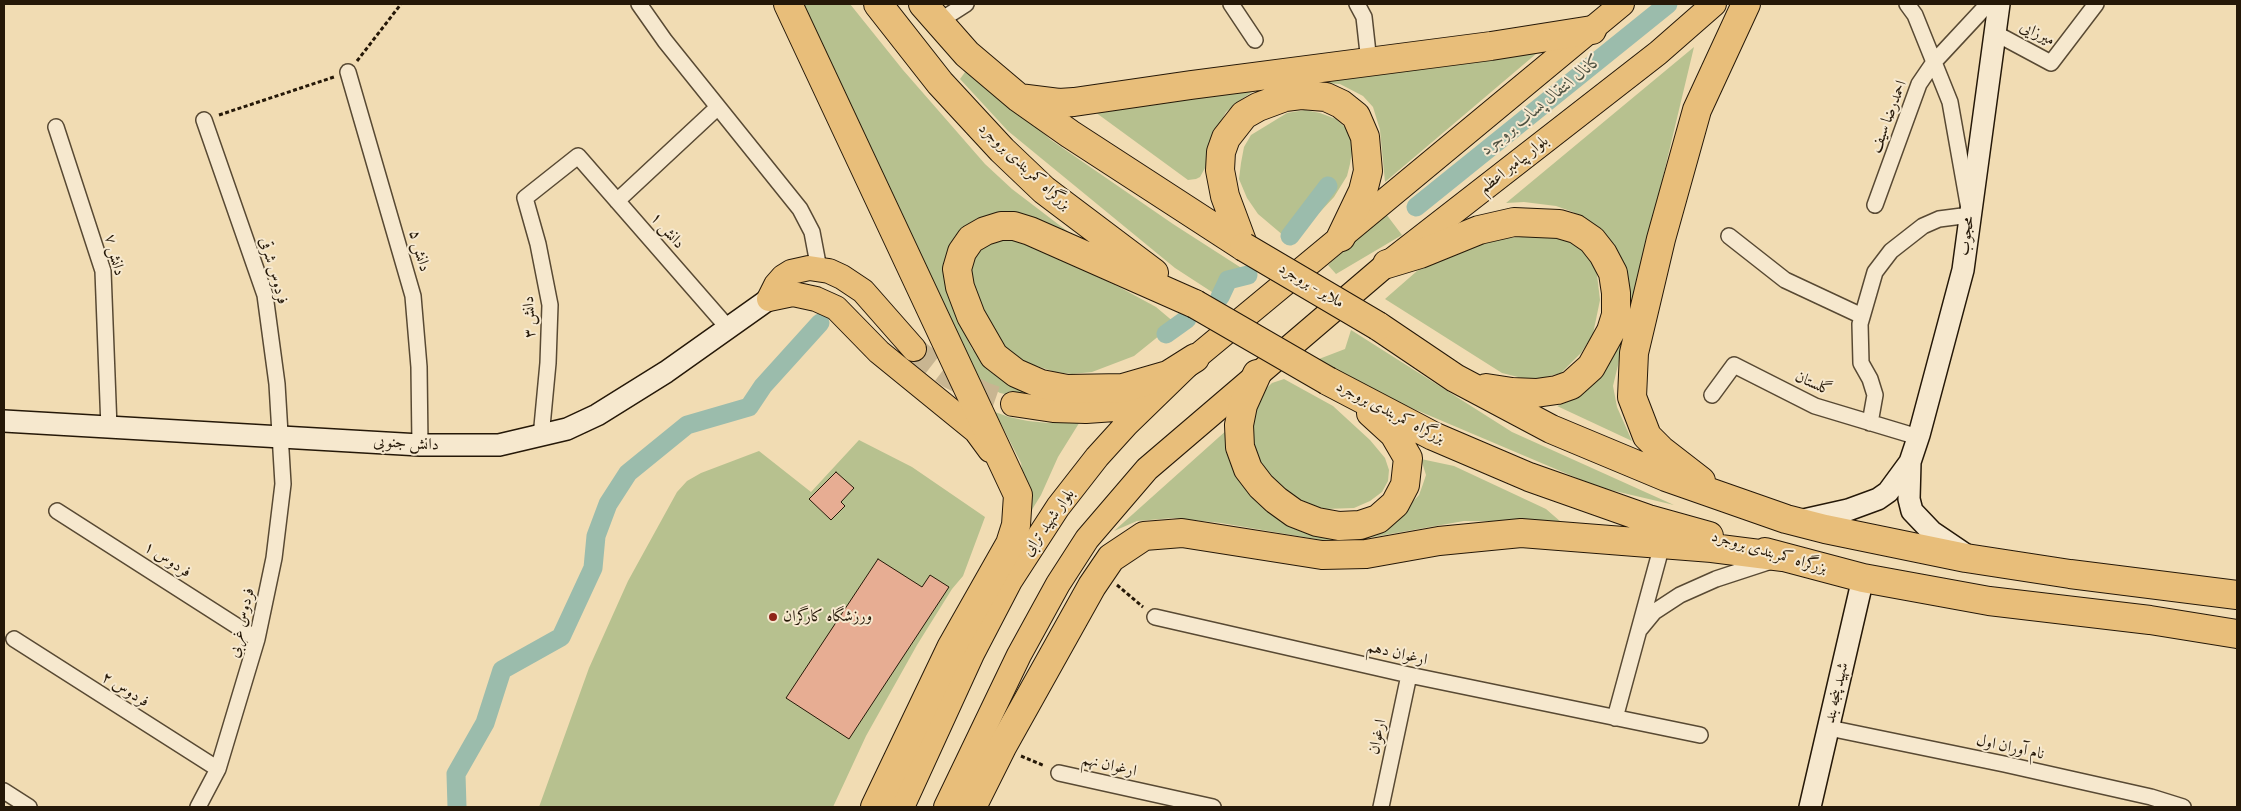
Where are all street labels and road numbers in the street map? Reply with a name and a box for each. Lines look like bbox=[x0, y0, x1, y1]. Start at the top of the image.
street label: میرزایی bbox=[2016, 17, 2058, 51]
street label: احمدرضا سیف bbox=[1866, 78, 1912, 156]
street label: بزرگراه کمربندی بروجرد bbox=[974, 119, 1074, 215]
street label: بلوار پیامبر اعظم bbox=[1475, 132, 1553, 198]
street label: دانش ۱ bbox=[646, 209, 688, 253]
street label: محجوب bbox=[1955, 215, 1979, 257]
street label: دانش ۵ bbox=[404, 228, 434, 274]
street label: دانش ۷ bbox=[100, 232, 128, 278]
street label: فردوس شرقی bbox=[254, 235, 292, 307]
street label: ملایر - بروجرد bbox=[1275, 259, 1347, 313]
street label: دانش ۳ bbox=[520, 296, 540, 338]
street label: گلستان bbox=[1792, 367, 1834, 401]
street label: بزرگراه کمربندی بروجرد bbox=[1332, 377, 1448, 449]
street label: دانش جنوبی bbox=[373, 433, 439, 455]
street label: بلوار شهید ترابی bbox=[1019, 486, 1079, 560]
street label: بزرگراه کمربندی بروجرد bbox=[1709, 527, 1829, 579]
street label: فردوس ۱ bbox=[140, 538, 194, 582]
street label: فردوس غربی bbox=[225, 586, 259, 660]
street label: ارغوان دهم bbox=[1365, 638, 1429, 670]
street label: شهید پنجه بند bbox=[1821, 661, 1853, 725]
street label: فردوس ۲ bbox=[98, 668, 152, 712]
street label: ارغوان bbox=[1365, 718, 1391, 756]
street label: نام آوران اول bbox=[1974, 731, 2046, 765]
street label: ارغوان نهم bbox=[1080, 750, 1138, 782]

